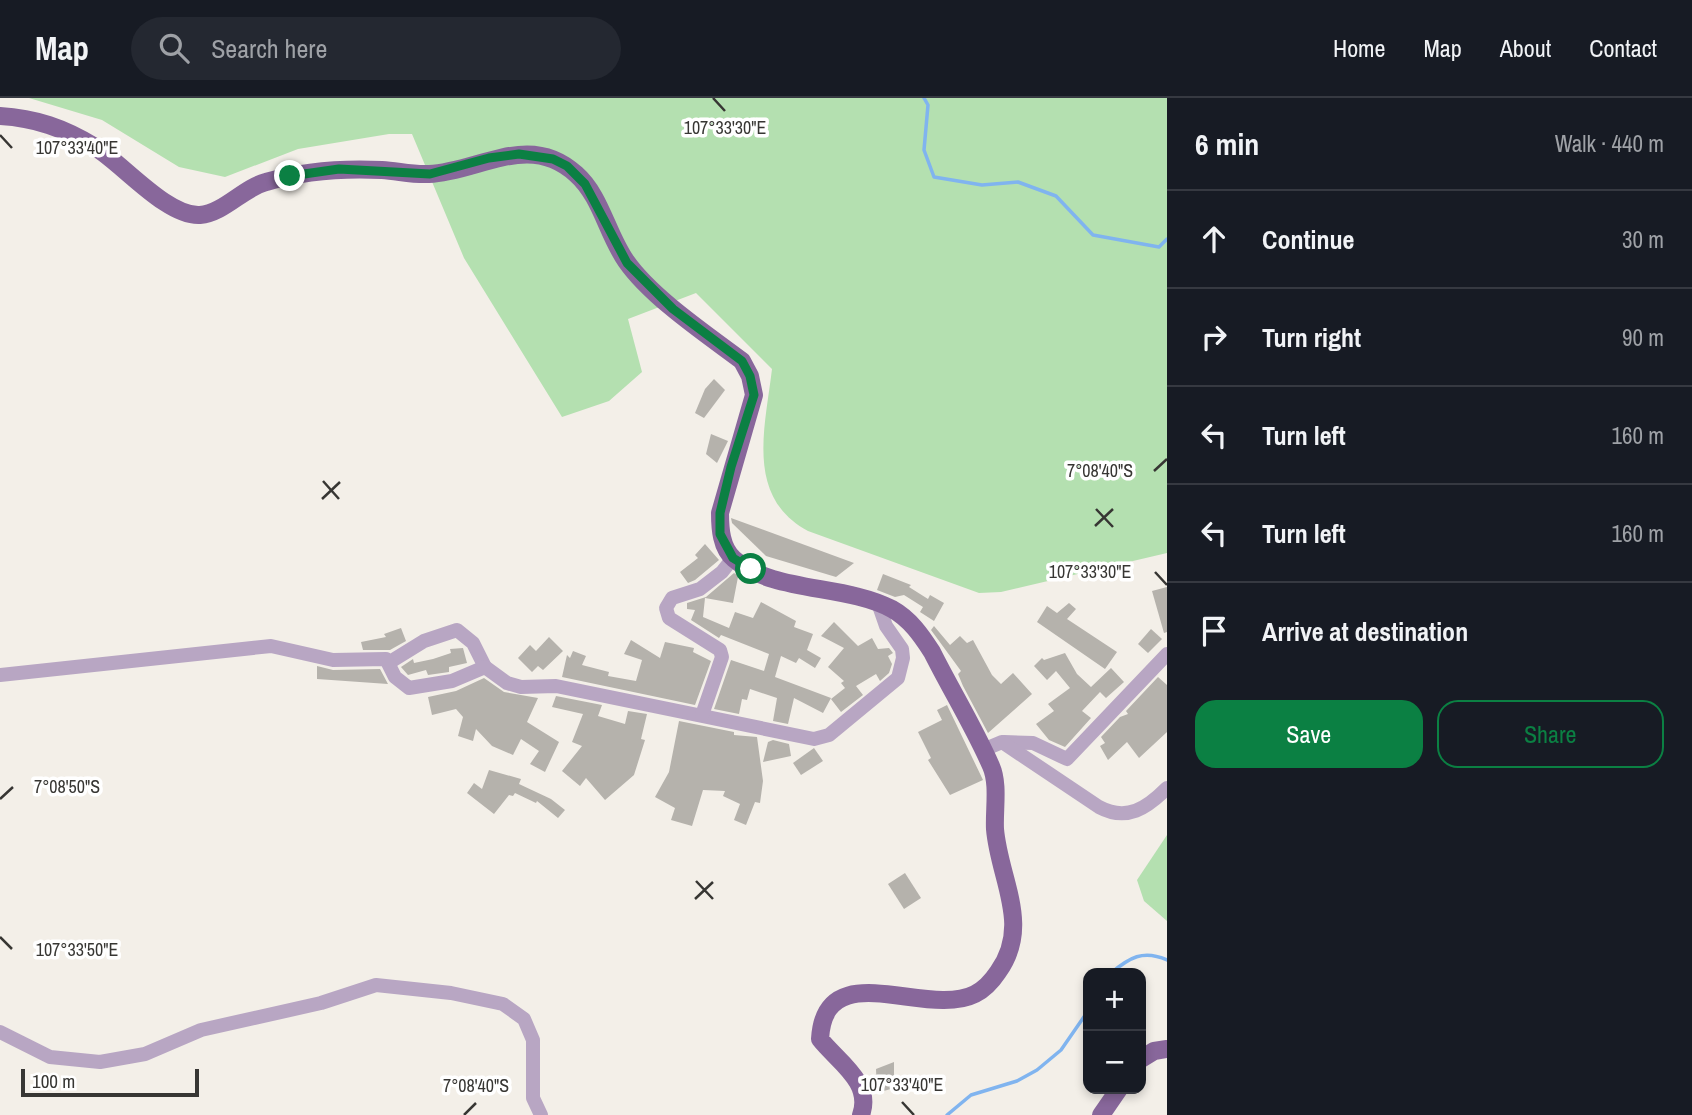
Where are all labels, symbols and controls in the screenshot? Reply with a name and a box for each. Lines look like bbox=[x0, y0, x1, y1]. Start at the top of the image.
search box bbox=[131, 17, 621, 80]
text: Map bbox=[35, 26, 89, 70]
icon: search bbox=[155, 29, 193, 67]
text: Search here bbox=[211, 31, 327, 66]
text: Home bbox=[1333, 32, 1385, 64]
text: Map bbox=[1423, 32, 1462, 64]
text: About bbox=[1500, 32, 1551, 64]
text: Contact bbox=[1589, 32, 1657, 64]
text: 107°33'30"E bbox=[684, 115, 766, 140]
text: 6 min bbox=[1195, 124, 1259, 164]
text: Walk · 440 m bbox=[1555, 128, 1664, 159]
text: 107°33'40"E bbox=[36, 135, 118, 160]
route end bbox=[274, 160, 305, 191]
icon: ahead bbox=[1195, 220, 1233, 258]
text: Continue bbox=[1262, 222, 1354, 257]
text: 30 m bbox=[1622, 224, 1664, 255]
icon: right bbox=[1195, 318, 1233, 356]
text: Turn right bbox=[1262, 320, 1361, 355]
text: 90 m bbox=[1622, 322, 1664, 353]
icon: left bbox=[1195, 416, 1233, 454]
text: Turn left bbox=[1262, 418, 1346, 453]
text: 160 m bbox=[1612, 420, 1664, 451]
text: 7°08'40"S bbox=[1067, 458, 1133, 483]
icon: left bbox=[1195, 514, 1233, 552]
text: Turn left bbox=[1262, 516, 1346, 551]
text: 160 m bbox=[1612, 518, 1664, 549]
route start bbox=[735, 553, 766, 584]
text: 107°33'30"E bbox=[1049, 559, 1131, 584]
icon: arrive bbox=[1195, 612, 1233, 650]
text: Arrive at destination bbox=[1262, 614, 1468, 649]
button: Save bbox=[1195, 700, 1423, 768]
button: Share bbox=[1437, 700, 1664, 768]
text: 7°08'50"S bbox=[34, 774, 100, 799]
text: 107°33'50"E bbox=[36, 937, 118, 962]
map controls bbox=[1083, 968, 1146, 1094]
button: + bbox=[1083, 968, 1146, 1031]
button: − bbox=[1083, 1031, 1146, 1094]
scale bar bbox=[21, 1066, 200, 1098]
text: 100 m bbox=[32, 1068, 75, 1094]
text: 107°33'40"E bbox=[861, 1072, 943, 1097]
text: 7°08'40"S bbox=[443, 1073, 509, 1098]

